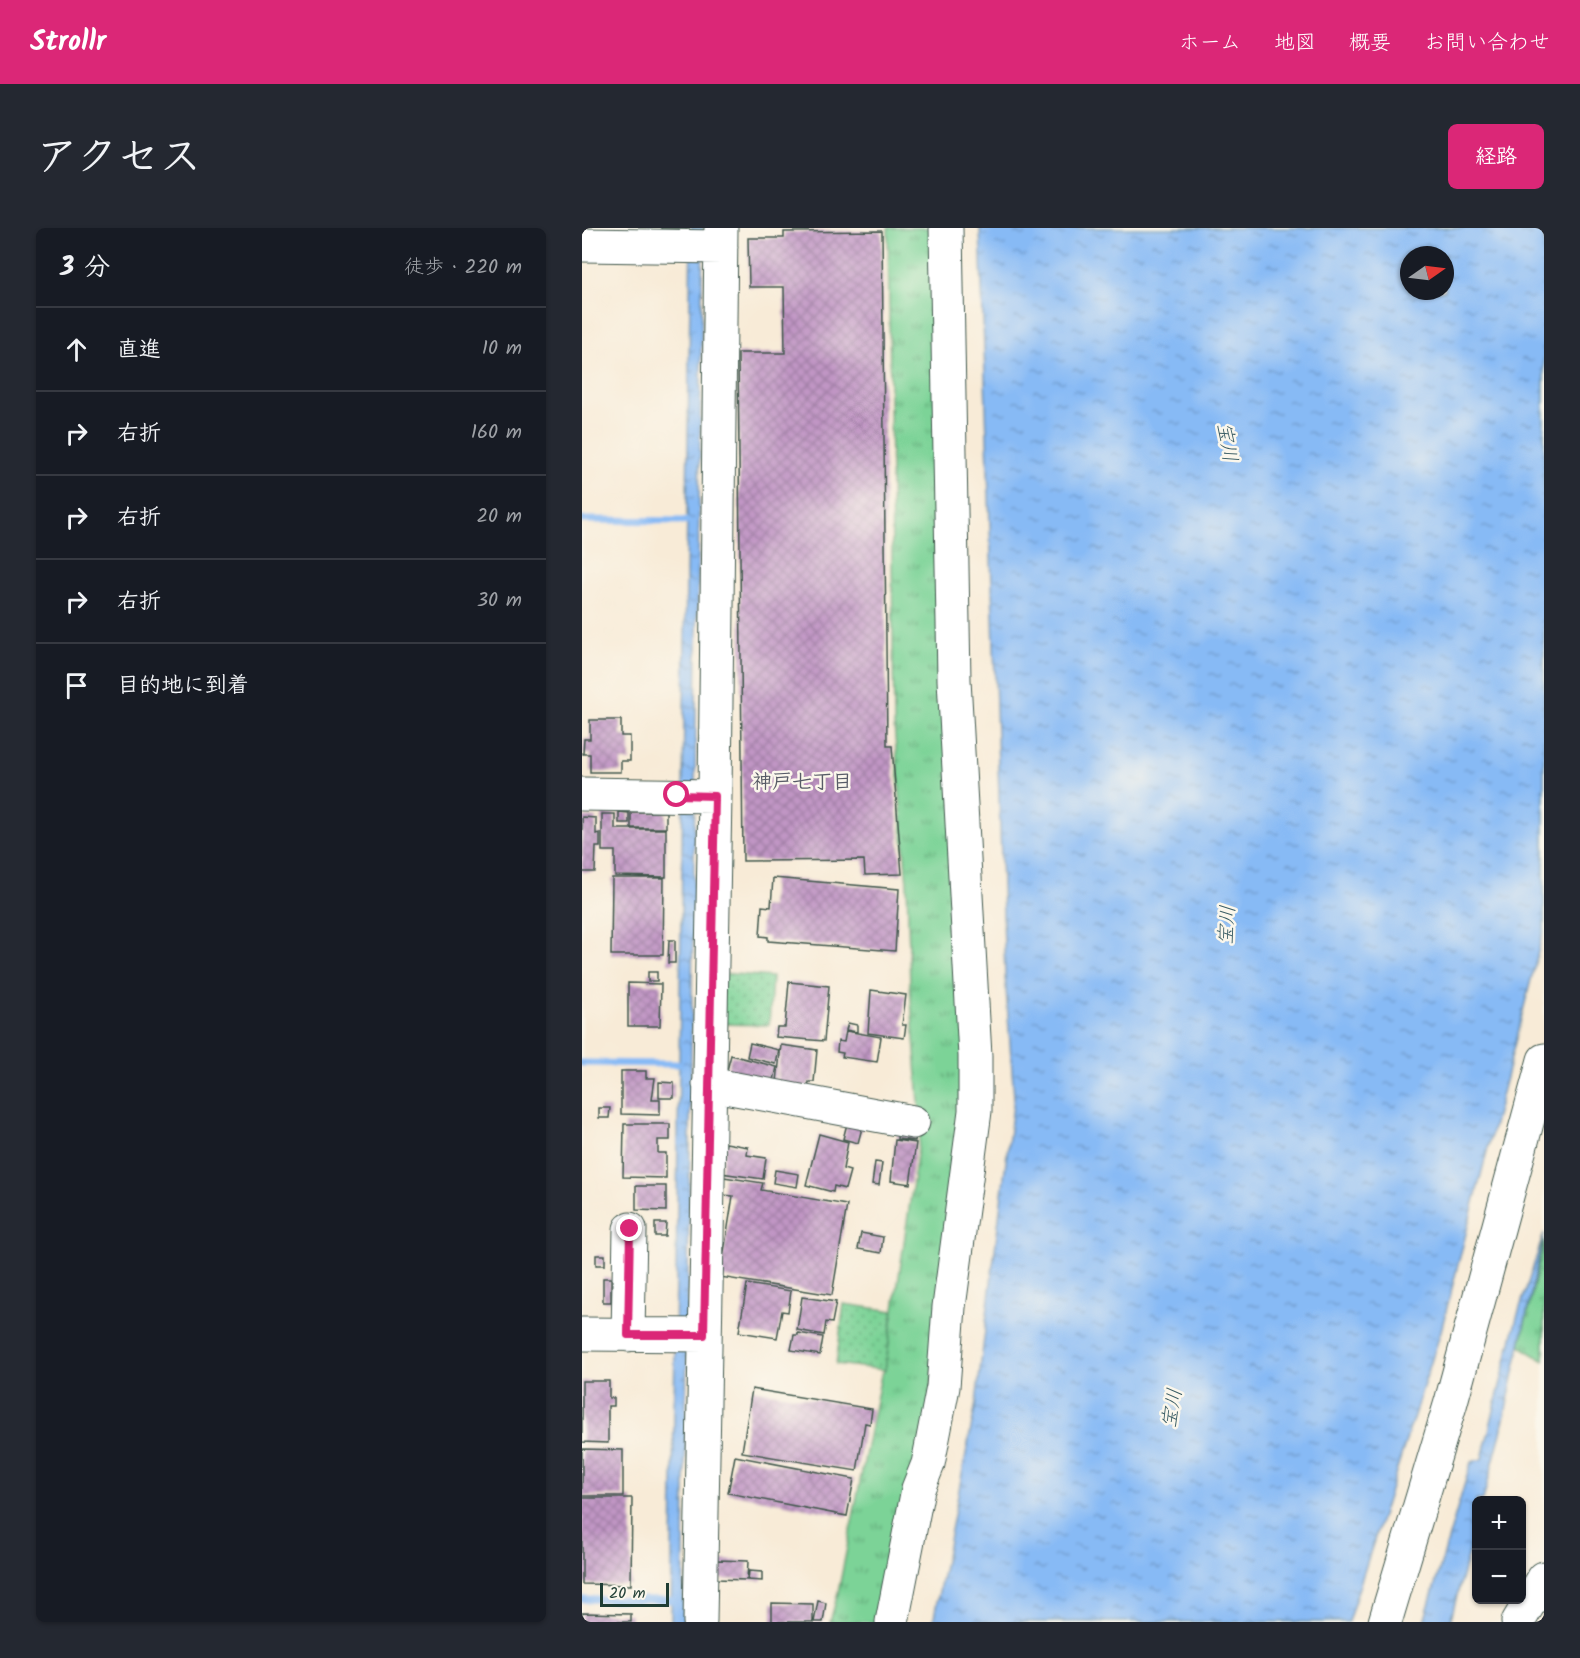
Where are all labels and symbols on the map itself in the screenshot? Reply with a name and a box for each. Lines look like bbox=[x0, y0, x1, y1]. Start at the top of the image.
north arrow bbox=[1400, 246, 1454, 300]
water label: 宝川 bbox=[1207, 420, 1245, 465]
district label: 神戸七丁目 bbox=[752, 767, 852, 799]
route start bbox=[663, 781, 689, 807]
water label: 宝川 bbox=[1211, 904, 1245, 946]
route end bbox=[616, 1215, 642, 1241]
water label: 宝川 bbox=[1154, 1386, 1192, 1431]
scale bar bbox=[600, 1580, 669, 1608]

